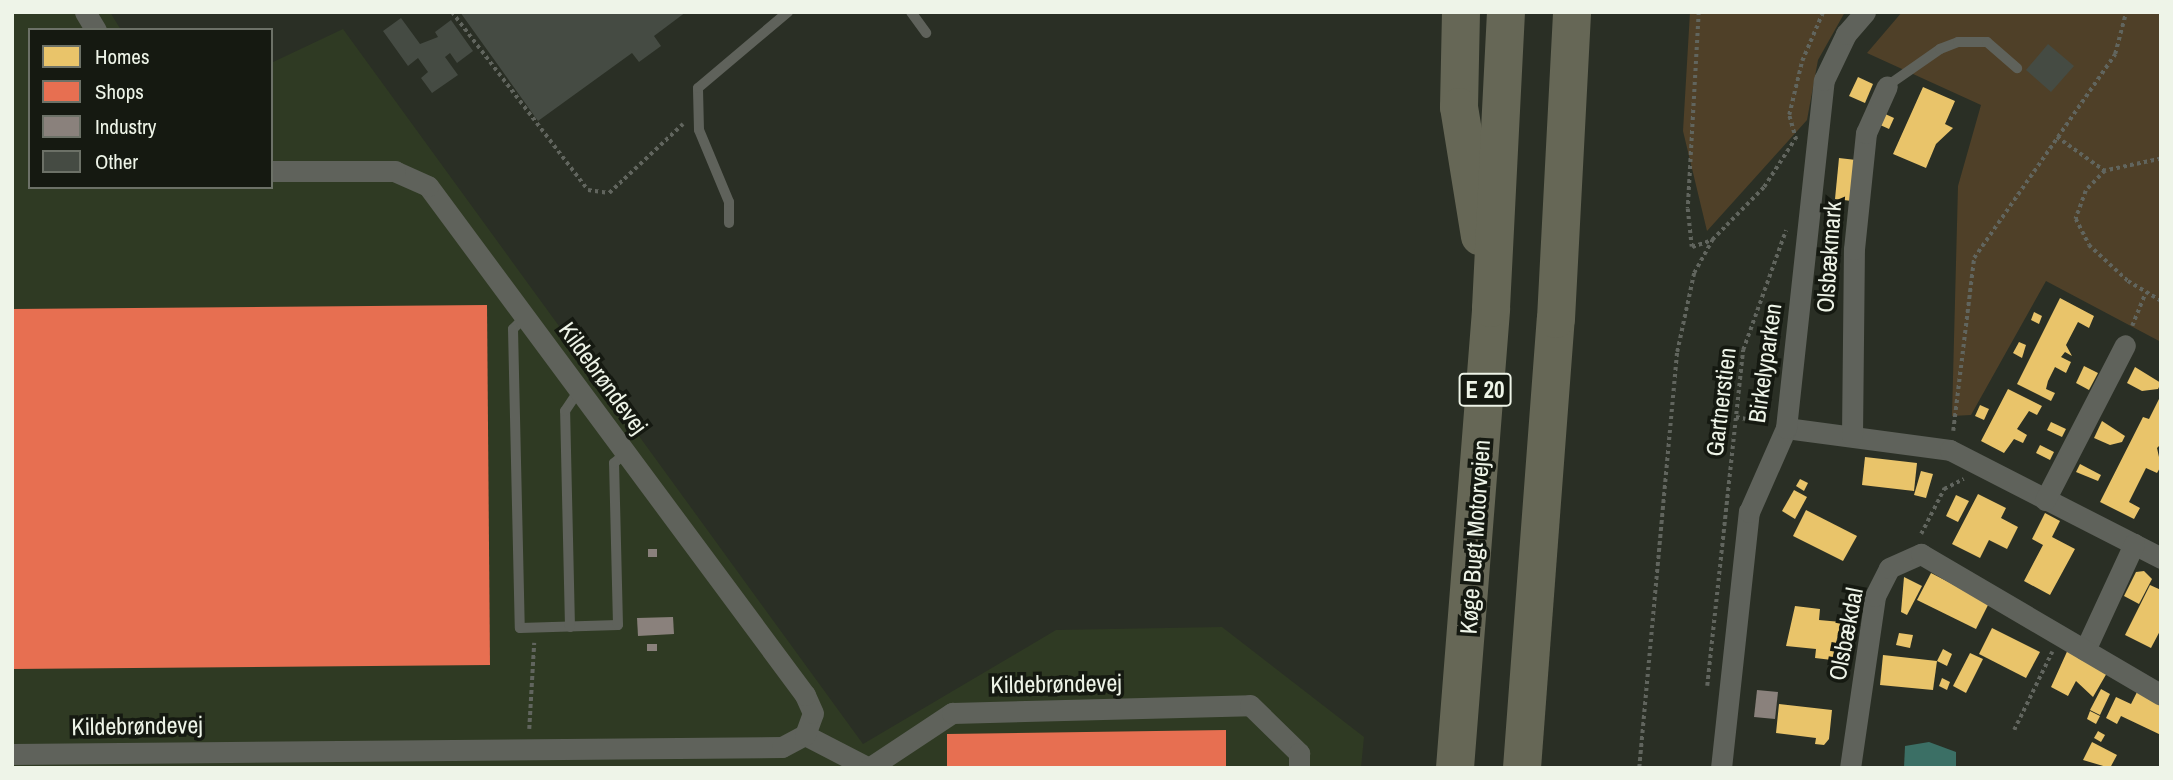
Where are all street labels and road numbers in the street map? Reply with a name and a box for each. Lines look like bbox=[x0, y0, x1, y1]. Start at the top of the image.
street label: Olsbækmark bbox=[1811, 200, 1847, 314]
street label: Birkelyparken bbox=[1742, 301, 1788, 425]
street label: Kildebrøndevej bbox=[553, 316, 653, 440]
street label: Gartnerstien bbox=[1700, 346, 1742, 458]
road number: E 20 bbox=[1457, 370, 1513, 410]
street label: Køge Bugt Motorvejen bbox=[1454, 439, 1496, 635]
street label: Olsbækdal bbox=[1823, 585, 1869, 683]
street label: Kildebrøndevej bbox=[990, 668, 1122, 700]
street label: Kildebrøndevej bbox=[71, 710, 203, 742]

